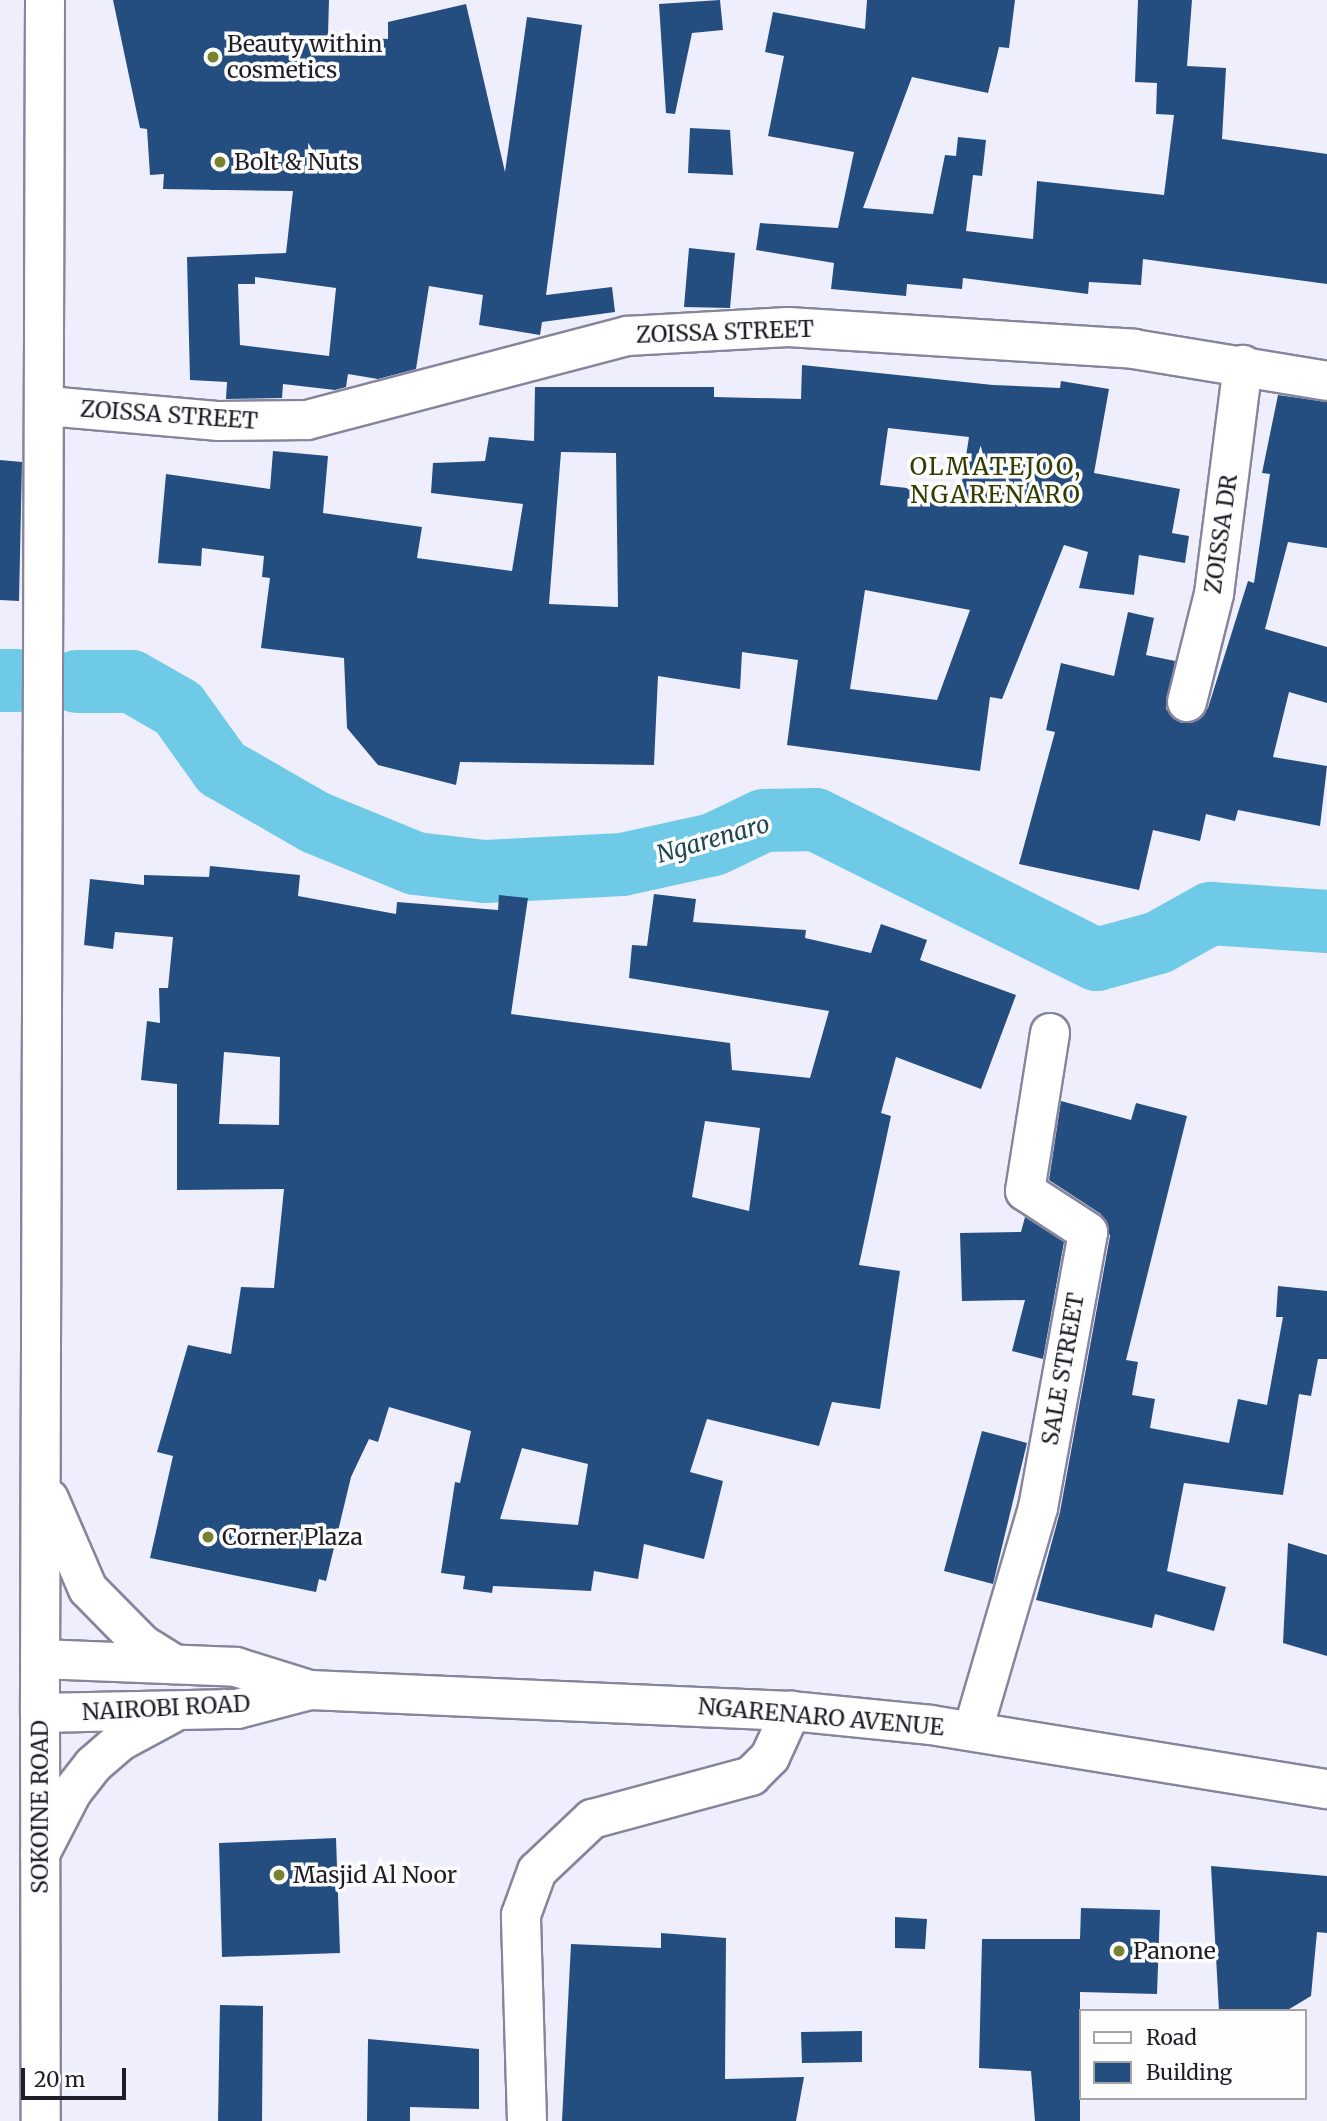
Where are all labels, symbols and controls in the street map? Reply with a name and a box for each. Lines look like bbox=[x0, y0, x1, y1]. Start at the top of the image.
place label: Beauty within cosmetics bbox=[227, 30, 383, 84]
marker: Beauty within cosmetics bbox=[205, 49, 221, 65]
place label: Bolt & Nuts bbox=[234, 148, 359, 176]
marker: Bolt & Nuts bbox=[212, 154, 228, 170]
street label: ZOISSA STREET bbox=[636, 315, 814, 349]
street label: ZOISSA STREET bbox=[79, 395, 259, 435]
district label: OLMATEJOO, NGARENARO bbox=[911, 453, 1081, 509]
street label: ZOISSA DR bbox=[1199, 472, 1243, 596]
water label: Ngarenaro bbox=[653, 809, 773, 869]
street label: SALE STREET bbox=[1036, 1291, 1090, 1447]
place label: Corner Plaza bbox=[222, 1523, 363, 1551]
marker: Corner Plaza bbox=[200, 1529, 216, 1545]
street label: NAIROBI ROAD bbox=[81, 1690, 251, 1726]
street label: NGARENARO AVENUE bbox=[697, 1692, 945, 1742]
street label: SOKOINE ROAD bbox=[26, 1720, 54, 1894]
place label: Masjid Al Noor bbox=[293, 1861, 457, 1889]
marker: Masjid Al Noor bbox=[271, 1867, 287, 1883]
place label: Panone bbox=[1133, 1937, 1216, 1965]
marker: Panone bbox=[1111, 1943, 1127, 1959]
legend bbox=[1078, 2009, 1306, 2100]
text: Road bbox=[1146, 2024, 1197, 2051]
scale bar bbox=[24, 2054, 130, 2098]
text: Building bbox=[1146, 2059, 1232, 2086]
text: 20 m bbox=[34, 2066, 85, 2093]

